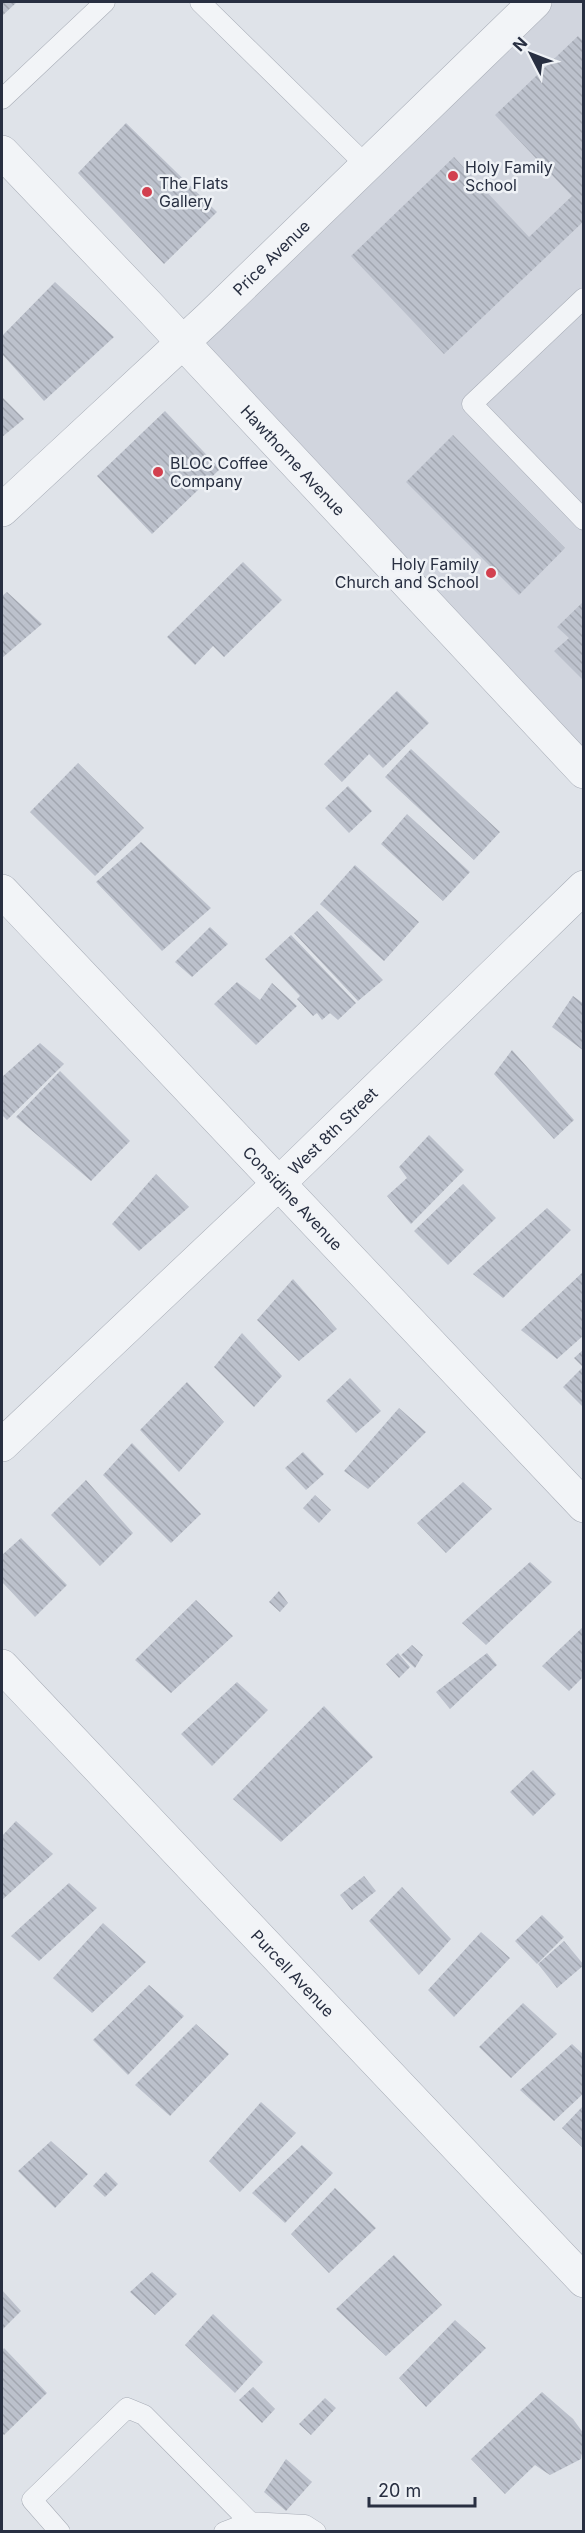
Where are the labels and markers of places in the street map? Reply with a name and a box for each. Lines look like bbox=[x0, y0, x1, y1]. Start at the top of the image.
place label: Holy Family School bbox=[465, 157, 553, 195]
marker: Holy Family School bbox=[446, 169, 460, 183]
place label: The Flats Gallery bbox=[159, 173, 228, 211]
marker: The Flats Gallery bbox=[140, 185, 154, 199]
place label: BLOC Coffee Company bbox=[170, 453, 268, 491]
marker: BLOC Coffee Company bbox=[151, 465, 165, 479]
place label: Holy Family Church and School bbox=[335, 554, 479, 592]
marker: Holy Family Church and School bbox=[484, 566, 498, 580]

